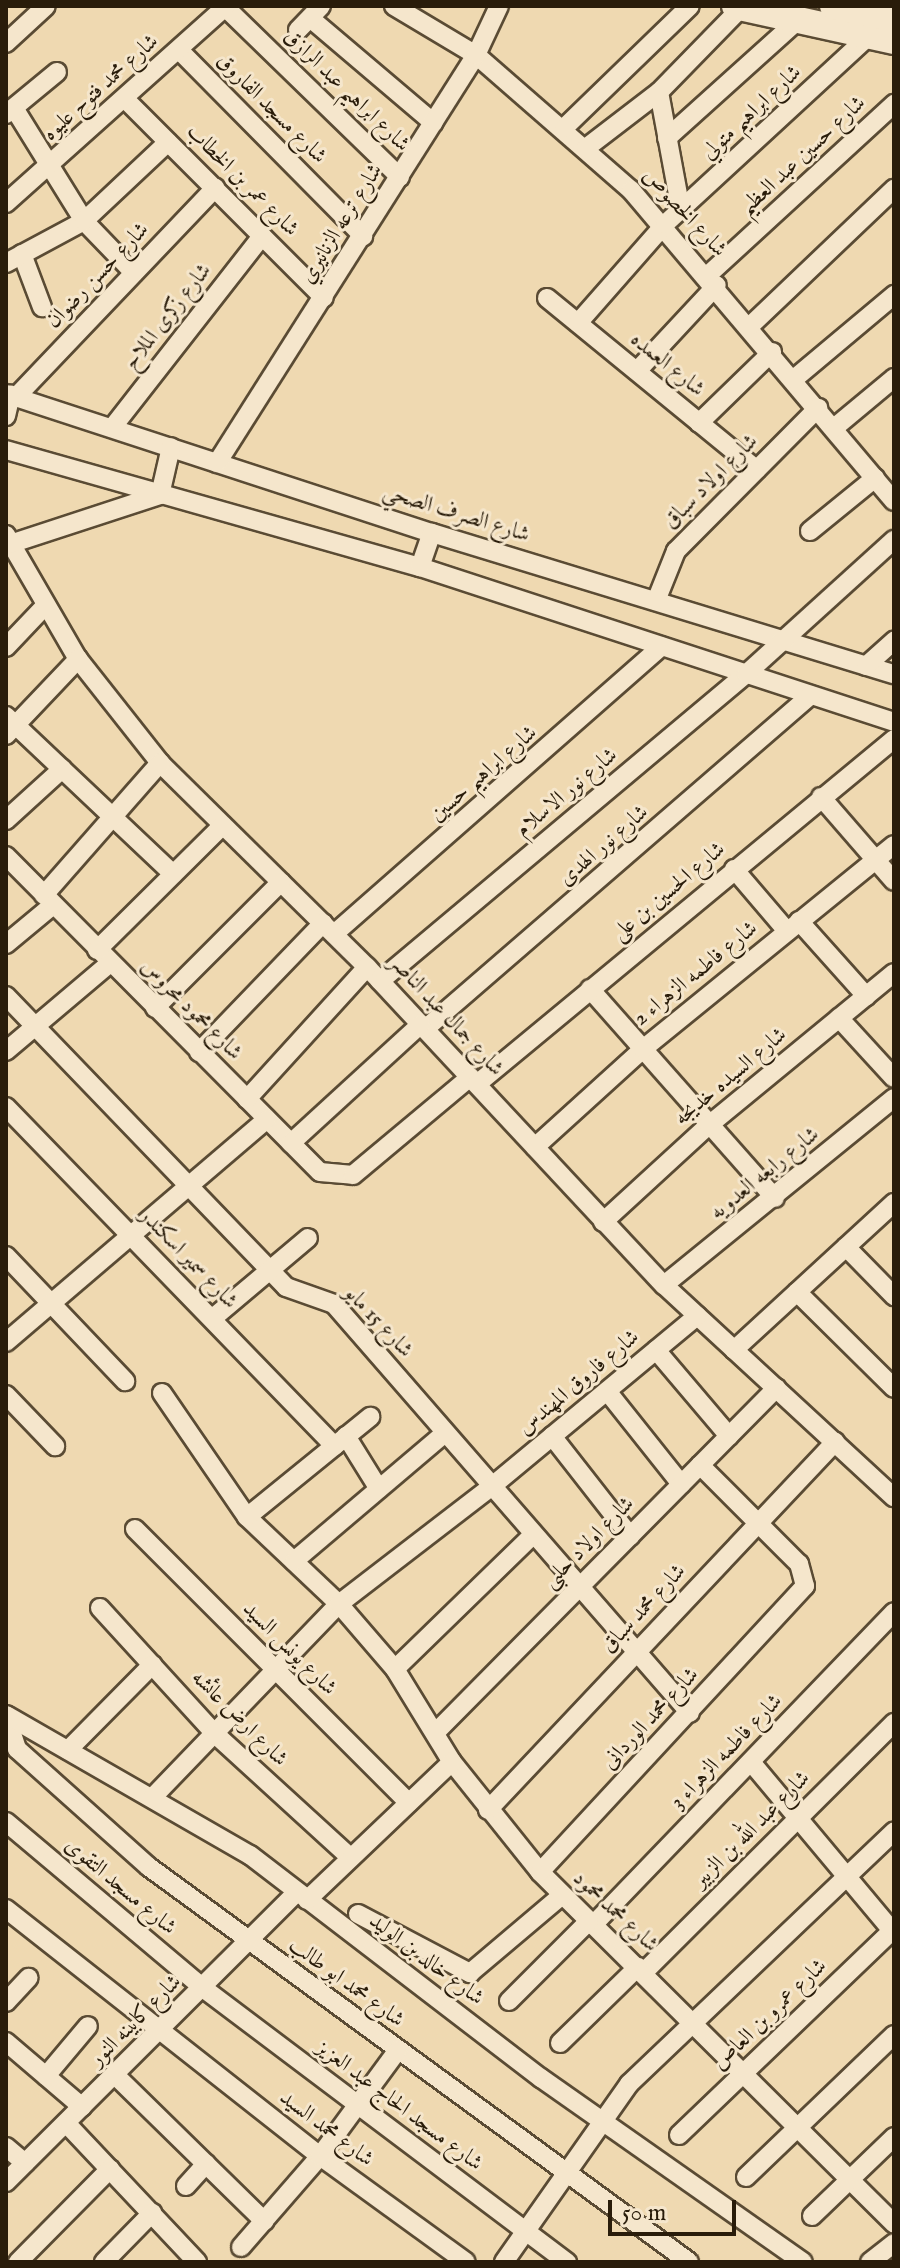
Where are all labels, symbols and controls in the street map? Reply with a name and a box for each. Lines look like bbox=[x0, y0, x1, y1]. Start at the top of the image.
street label: شارع ابراهيم عبد الرازق bbox=[277, 24, 415, 158]
street label: شارع محمد فتوح عليوه bbox=[38, 29, 164, 147]
street label: شارع مسجد الفاروق bbox=[210, 48, 332, 170]
street label: شارع ابراهيم متولي bbox=[696, 60, 808, 166]
street label: شارع حسين عبد العظيم bbox=[734, 91, 872, 221]
street label: شارع عمر بن الخطاب bbox=[180, 119, 304, 243]
street label: شارع ترعه الزنانيري bbox=[295, 159, 389, 289]
street label: شارع الخصوص bbox=[636, 163, 732, 263]
street label: شارع حسن رضوان bbox=[41, 217, 155, 335]
street label: شارع زكرى الملاح bbox=[118, 259, 218, 375]
street label: شارع العمده bbox=[624, 327, 710, 403]
street label: شارع اولاد سباق bbox=[658, 429, 764, 535]
street label: شارع الصرف الصحي bbox=[379, 479, 533, 549]
street label: شارع ابراهيم حسين bbox=[425, 720, 543, 828]
street label: شارع نور الاسلام bbox=[511, 743, 623, 843]
street label: شارع نور الهدى bbox=[554, 800, 654, 892]
street label: شارع الحسين بن على bbox=[607, 837, 731, 947]
street label: شارع فاطمه الزهراء 2 bbox=[629, 916, 763, 1032]
street label: شارع جمال عبد الناصر bbox=[383, 950, 509, 1082]
street label: شارع محمود محروس bbox=[135, 954, 247, 1066]
street label: شارع السيده خديجه bbox=[669, 1022, 793, 1132]
street label: شارع رابعه العدويه bbox=[705, 1122, 825, 1226]
street label: شارع سمير اسكندر bbox=[133, 1203, 243, 1315]
street label: شارع 15 مايو bbox=[338, 1280, 418, 1364]
street label: شارع فاروق المهندس bbox=[513, 1324, 645, 1442]
street label: شارع اولاد حلبى bbox=[538, 1492, 640, 1594]
street label: شارع محمد سباق bbox=[596, 1559, 692, 1659]
street label: شارع يونس السيد bbox=[236, 1596, 342, 1702]
street label: شارع محمد الوردانى bbox=[597, 1662, 705, 1776]
street label: شارع ارض عائشه bbox=[185, 1665, 293, 1773]
street label: شارع فاطمه الزهراء 3 bbox=[665, 1689, 789, 1815]
street label: شارع عبد الله بن الزبير bbox=[688, 1766, 816, 1894]
street label: شارع مسجد التقوى bbox=[59, 1833, 181, 1941]
street label: شارع محمد محمود bbox=[567, 1866, 663, 1958]
street label: شارع خالد بن الوليد bbox=[363, 1908, 489, 2012]
street label: شارع محمد ابو طالب bbox=[283, 1932, 409, 2034]
street label: شارع عمرو بن العاص bbox=[707, 1954, 833, 2076]
street label: شارع كابينه النور bbox=[84, 1969, 188, 2073]
street label: شارع مسجد الحاج عبد العزيز bbox=[311, 2035, 487, 2177]
street label: شارع محمد السيد bbox=[274, 2085, 378, 2173]
scale bar bbox=[612, 2184, 740, 2234]
text: 50 m bbox=[622, 2198, 666, 2229]

